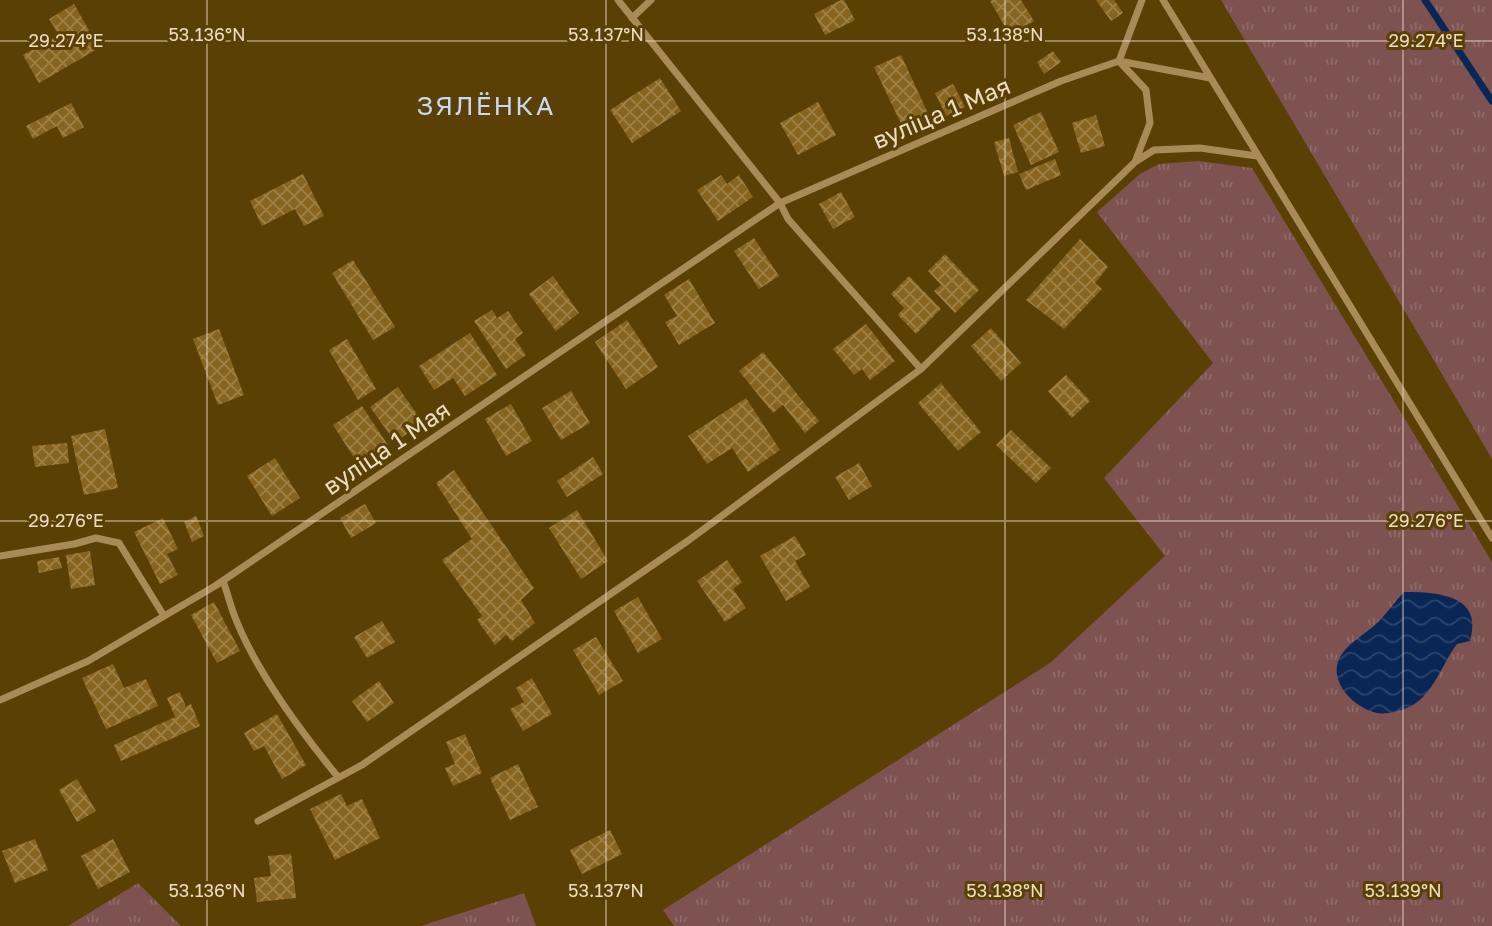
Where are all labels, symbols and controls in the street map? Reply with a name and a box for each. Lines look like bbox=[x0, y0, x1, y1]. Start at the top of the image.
text: 53.136°N bbox=[168, 23, 246, 45]
text: 53.137°N bbox=[568, 23, 644, 45]
text: 53.138°N bbox=[966, 23, 1044, 45]
text: 29.274°E bbox=[29, 29, 103, 51]
text: 29.274°E bbox=[1389, 29, 1463, 51]
street label: вуліца 1 Мая bbox=[868, 70, 1014, 154]
district label: ЗЯЛЁНКА bbox=[417, 90, 555, 121]
street label: вуліца 1 Мая bbox=[317, 394, 455, 500]
text: 29.276°E bbox=[28, 509, 104, 531]
text: 29.276°E bbox=[1388, 509, 1464, 531]
text: 53.136°N bbox=[168, 879, 246, 901]
text: 53.137°N bbox=[568, 879, 644, 901]
text: 53.138°N bbox=[966, 879, 1044, 901]
text: 53.139°N bbox=[1364, 879, 1442, 901]

